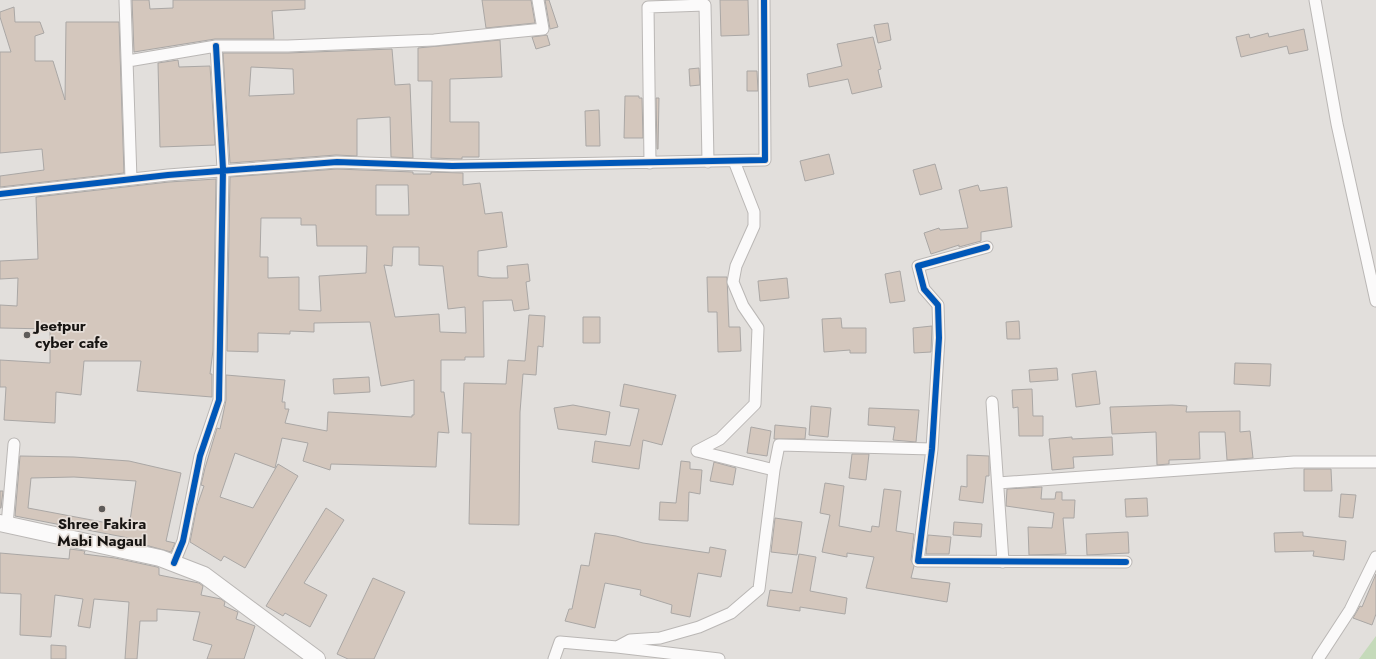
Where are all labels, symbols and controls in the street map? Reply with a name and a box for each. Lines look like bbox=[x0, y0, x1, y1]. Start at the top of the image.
place label: Jeetpur cyber cafe bbox=[32, 315, 108, 354]
marker: Jeetpur cyber cafe bbox=[22, 330, 32, 340]
marker: Shree Fakira Mabi Nagaul bbox=[97, 504, 107, 514]
place label: Shree Fakira Mabi Nagaul bbox=[57, 513, 147, 552]

